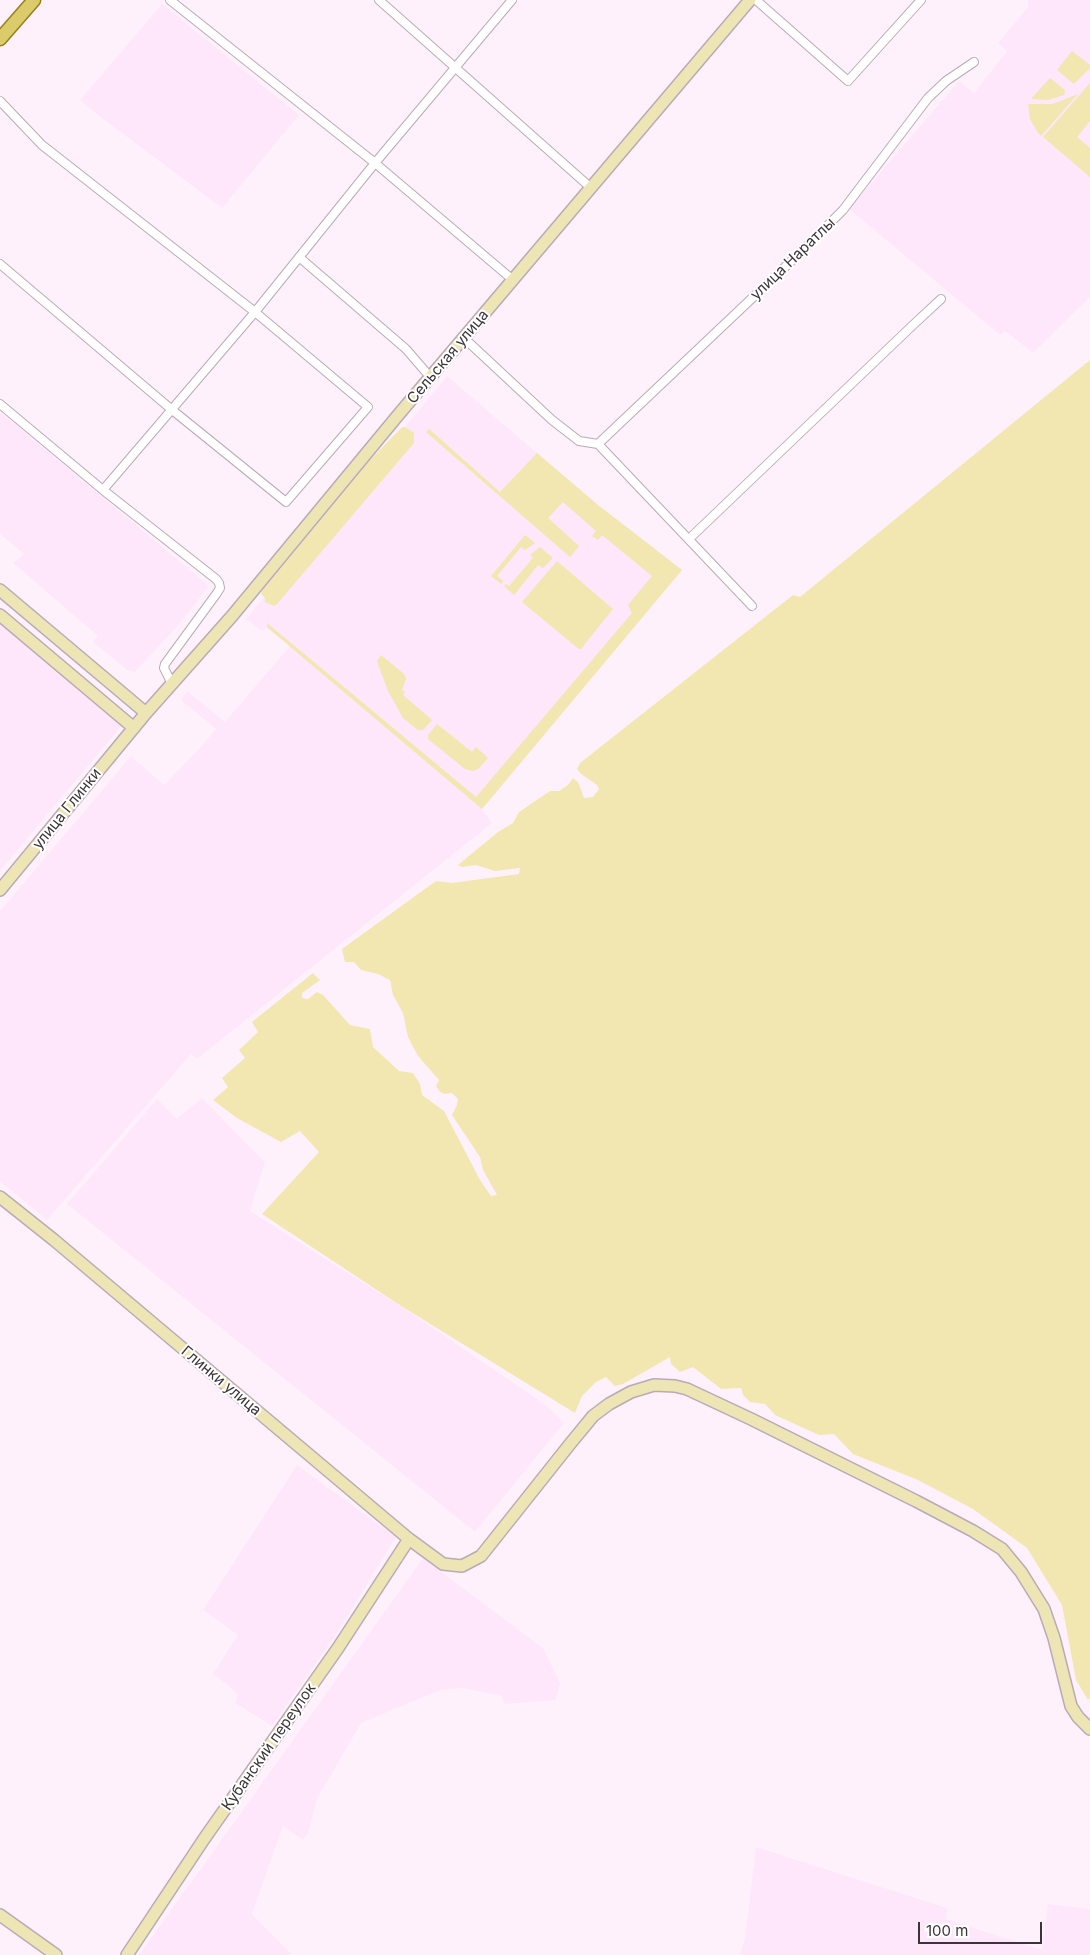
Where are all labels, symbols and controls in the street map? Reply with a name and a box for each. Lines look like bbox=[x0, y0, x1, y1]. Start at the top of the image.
street label: улица Наратлы bbox=[747, 214, 839, 304]
street label: Сельская улица bbox=[404, 306, 492, 408]
street label: улица Глинки bbox=[29, 765, 105, 853]
street label: Глинки улица bbox=[177, 1342, 265, 1420]
street label: Кубанский переулок bbox=[218, 1680, 320, 1814]
scale bar bbox=[920, 1912, 1044, 1944]
text: 100 m bbox=[926, 1921, 968, 1940]

